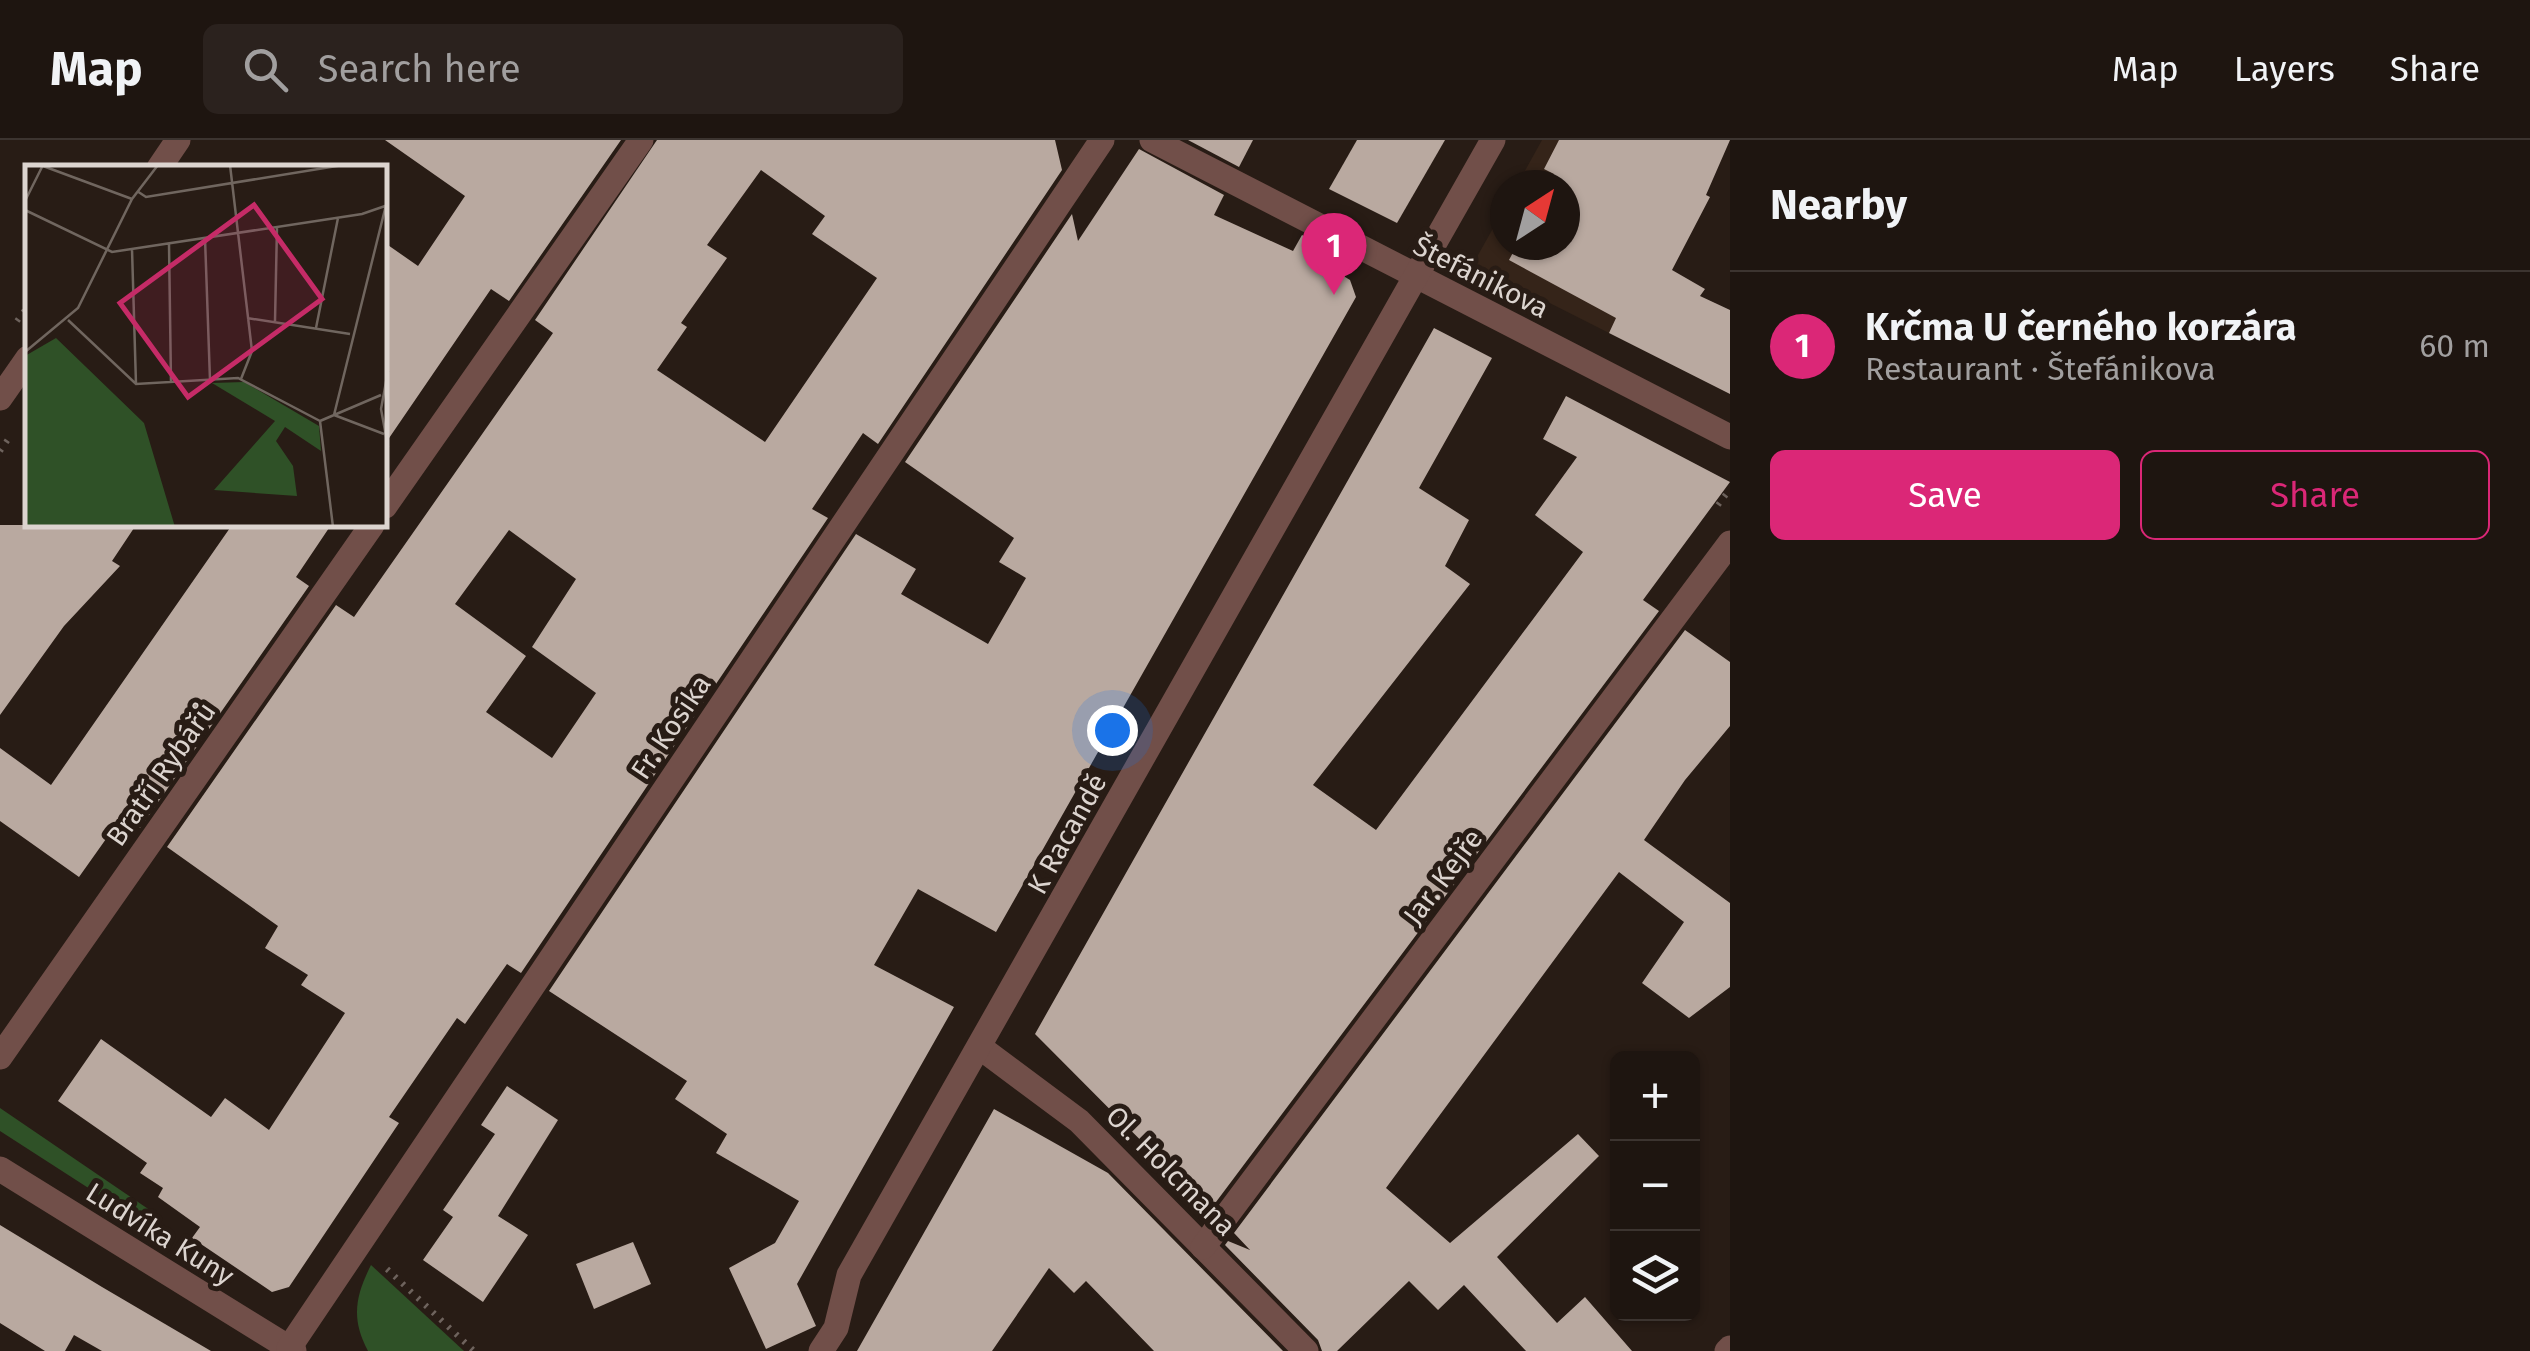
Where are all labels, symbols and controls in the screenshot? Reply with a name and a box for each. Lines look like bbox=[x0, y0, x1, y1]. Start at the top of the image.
search box bbox=[203, 24, 903, 114]
text: Map bbox=[50, 40, 143, 98]
icon: search bbox=[238, 42, 293, 97]
text: Search here bbox=[318, 46, 521, 92]
text: Map bbox=[2112, 48, 2179, 90]
text: Layers bbox=[2234, 48, 2335, 90]
text: Share bbox=[2390, 48, 2480, 90]
inset map bbox=[25, 165, 388, 528]
north arrow bbox=[1490, 170, 1580, 260]
text: Nearby bbox=[1770, 180, 1907, 230]
pin: 1 bbox=[1302, 212, 1366, 295]
street label: Štefánikova bbox=[1408, 229, 1554, 325]
text: Krčma U černého korzára bbox=[1865, 304, 2297, 350]
text: 1 bbox=[1795, 327, 1810, 365]
text: 60 m bbox=[2419, 327, 2490, 365]
text: Restaurant · Štefánikova bbox=[1865, 350, 2216, 388]
button: Save bbox=[1770, 450, 2120, 540]
button: Share bbox=[2140, 450, 2490, 540]
street label: Fr. Kosíka bbox=[624, 669, 718, 785]
street label: Bratří Rybářů bbox=[99, 696, 223, 852]
your location bbox=[1087, 705, 1138, 756]
street label: K Racandě bbox=[1020, 768, 1114, 900]
street label: Jar. Kejře bbox=[1396, 823, 1490, 931]
map controls bbox=[1610, 1051, 1700, 1321]
button: + bbox=[1610, 1051, 1700, 1141]
street label: Ol. Holcmana bbox=[1099, 1099, 1243, 1243]
button: − bbox=[1610, 1141, 1700, 1231]
street label: Ludvíka Kuny bbox=[80, 1176, 240, 1293]
button: layers bbox=[1610, 1231, 1700, 1321]

